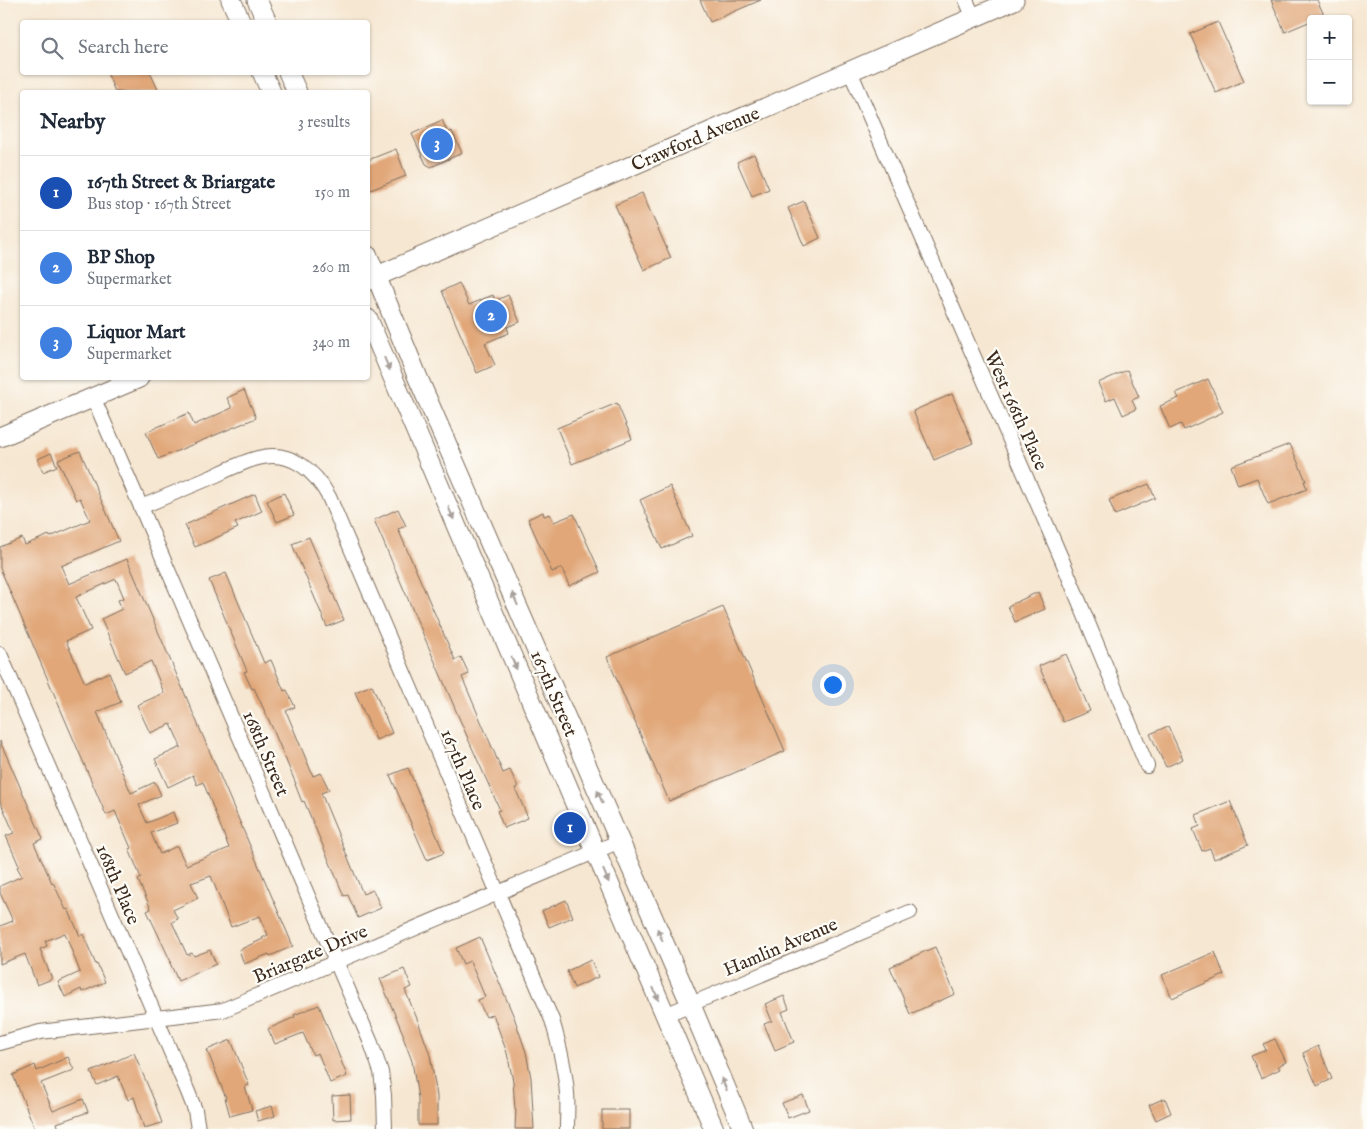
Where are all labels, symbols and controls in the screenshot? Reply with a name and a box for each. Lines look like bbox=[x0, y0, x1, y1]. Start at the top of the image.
map controls bbox=[1307, 15, 1352, 105]
button: + bbox=[1307, 15, 1352, 60]
search box bbox=[20, 20, 370, 75]
icon: search bbox=[38, 34, 66, 62]
text: Search here bbox=[78, 36, 169, 60]
button: − bbox=[1307, 60, 1352, 105]
street label: Crawford Avenue bbox=[628, 102, 764, 178]
text: Nearby bbox=[40, 109, 105, 136]
text: 3 results bbox=[298, 113, 350, 133]
pin: 3 bbox=[421, 125, 453, 163]
text: 167th Street & Briargate bbox=[87, 171, 275, 195]
text: 1 bbox=[53, 183, 59, 203]
text: 150 m bbox=[315, 183, 350, 203]
text: Bus stop · 167th Street bbox=[87, 195, 231, 215]
text: BP Shop bbox=[87, 246, 155, 270]
text: 2 bbox=[52, 258, 60, 278]
text: 260 m bbox=[312, 258, 350, 278]
text: Supermarket bbox=[87, 270, 172, 290]
pin: 2 bbox=[475, 297, 507, 335]
text: Liquor Mart bbox=[87, 321, 186, 345]
text: 3 bbox=[53, 333, 59, 353]
text: 340 m bbox=[312, 333, 350, 353]
text: Supermarket bbox=[87, 345, 172, 365]
street label: West 166th Place bbox=[978, 347, 1052, 475]
one-way arrow bbox=[383, 357, 391, 371]
one-way arrow bbox=[447, 506, 455, 520]
one-way arrow bbox=[510, 592, 518, 606]
street label: 167th Street bbox=[524, 647, 582, 741]
one-way arrow bbox=[511, 656, 519, 670]
your location bbox=[820, 672, 846, 698]
street label: 168th Street bbox=[236, 707, 294, 801]
street label: 167th Place bbox=[434, 725, 490, 814]
one-way arrow bbox=[596, 790, 604, 804]
pin: 1 bbox=[554, 809, 586, 847]
street label: 168th Place bbox=[90, 841, 145, 929]
one-way arrow bbox=[602, 869, 610, 884]
street label: Hamlin Avenue bbox=[720, 913, 842, 983]
street label: Briargate Drive bbox=[250, 920, 372, 990]
one-way arrow bbox=[656, 927, 664, 942]
one-way arrow bbox=[652, 987, 660, 1001]
one-way arrow bbox=[719, 1077, 727, 1091]

